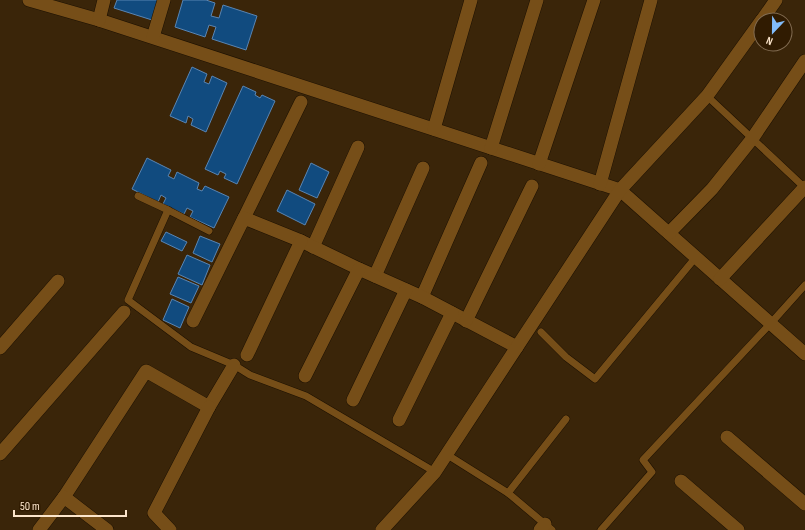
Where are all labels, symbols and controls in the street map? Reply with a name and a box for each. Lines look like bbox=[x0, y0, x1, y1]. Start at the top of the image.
north arrow bbox=[753, 12, 793, 52]
text: N bbox=[764, 34, 775, 48]
scale bar bbox=[14, 492, 126, 518]
text: 50 m bbox=[20, 499, 40, 514]

